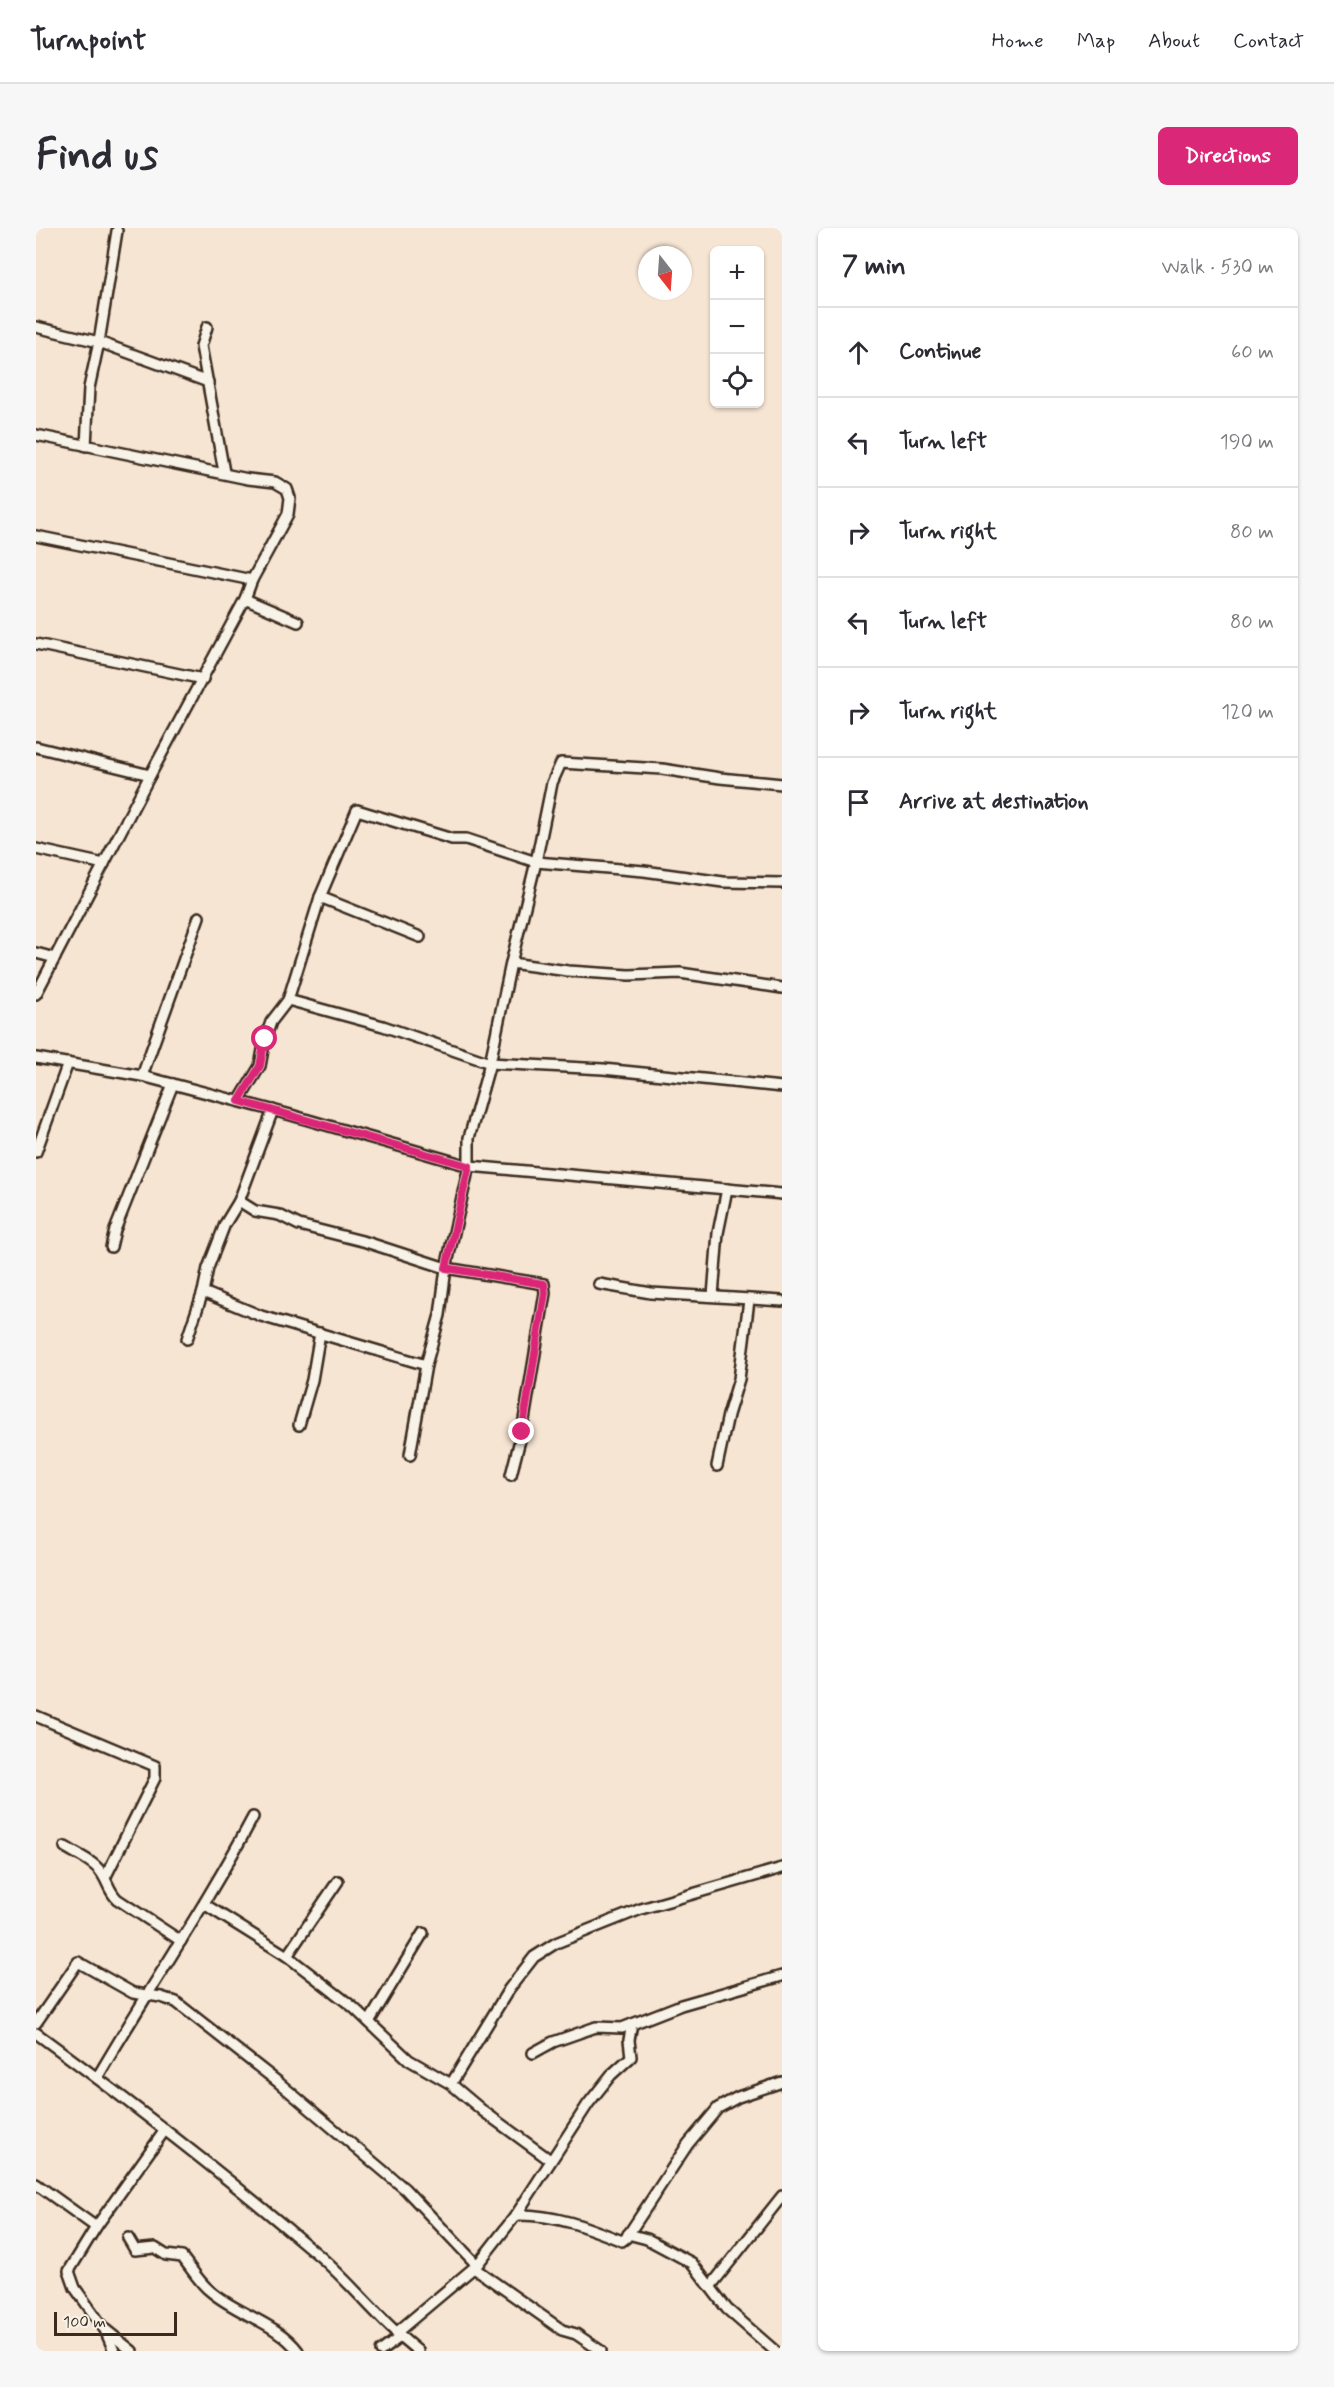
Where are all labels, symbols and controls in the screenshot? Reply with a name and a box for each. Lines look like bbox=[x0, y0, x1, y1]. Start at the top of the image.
text: Turnpoint bbox=[30, 23, 146, 60]
text: Home bbox=[992, 27, 1044, 55]
text: Map bbox=[1077, 27, 1115, 55]
text: About bbox=[1148, 27, 1200, 55]
text: Contact bbox=[1233, 27, 1304, 55]
button: Directions bbox=[1158, 127, 1298, 185]
text: Find us bbox=[36, 129, 158, 184]
north arrow bbox=[638, 246, 692, 300]
map controls bbox=[710, 246, 764, 408]
button: + bbox=[710, 246, 764, 300]
text: 7 min bbox=[842, 250, 906, 284]
text: Walk · 530 m bbox=[1162, 254, 1274, 281]
button: − bbox=[710, 300, 764, 354]
icon: ahead bbox=[842, 336, 875, 369]
text: Continue bbox=[899, 338, 981, 366]
text: 60 m bbox=[1231, 339, 1274, 366]
button: locate bbox=[710, 354, 764, 408]
icon: left bbox=[842, 426, 875, 459]
text: Turn left bbox=[899, 428, 987, 456]
text: 190 m bbox=[1220, 429, 1274, 456]
icon: right bbox=[842, 516, 875, 549]
text: Turn right bbox=[899, 518, 997, 546]
text: 80 m bbox=[1230, 519, 1274, 546]
icon: left bbox=[842, 606, 875, 639]
text: Turn left bbox=[899, 608, 987, 636]
text: 80 m bbox=[1230, 609, 1274, 636]
icon: right bbox=[842, 696, 875, 729]
text: Turn right bbox=[899, 698, 997, 726]
text: 120 m bbox=[1221, 699, 1274, 726]
icon: arrive bbox=[842, 786, 875, 819]
text: Arrive at destination bbox=[899, 788, 1089, 816]
route start bbox=[251, 1025, 277, 1051]
route end bbox=[508, 1418, 534, 1444]
scale bar bbox=[54, 2309, 177, 2336]
text: 100 m bbox=[63, 2312, 106, 2333]

